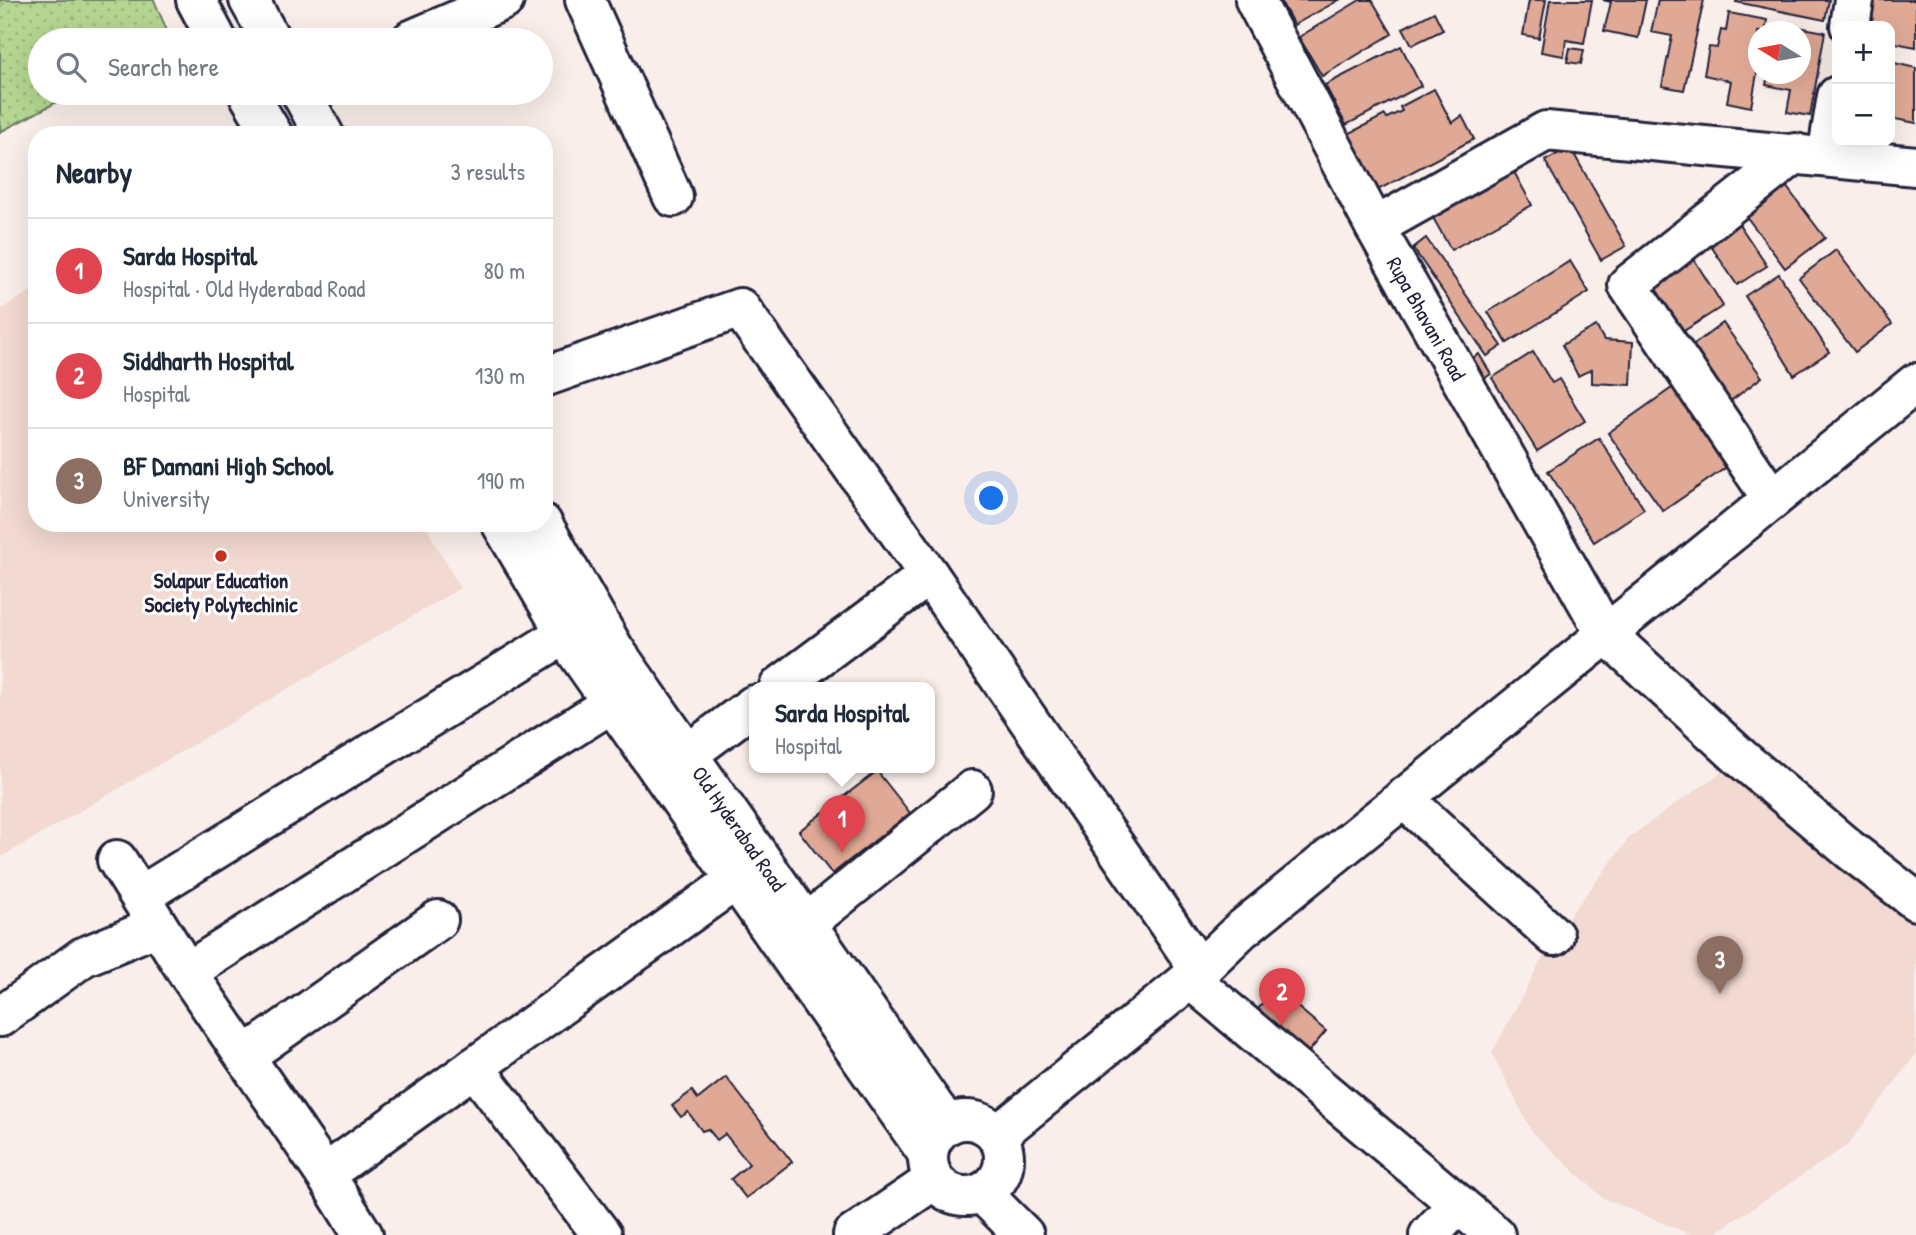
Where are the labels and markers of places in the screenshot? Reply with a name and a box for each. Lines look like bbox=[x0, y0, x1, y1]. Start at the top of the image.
marker: Solapur Education Society Polytechinic bbox=[213, 548, 229, 564]
place label: Solapur Education Society Polytechinic bbox=[145, 566, 298, 620]
pin: 1 bbox=[819, 795, 865, 853]
pin: 3 bbox=[1697, 936, 1743, 994]
pin: 2 bbox=[1259, 968, 1305, 1026]

